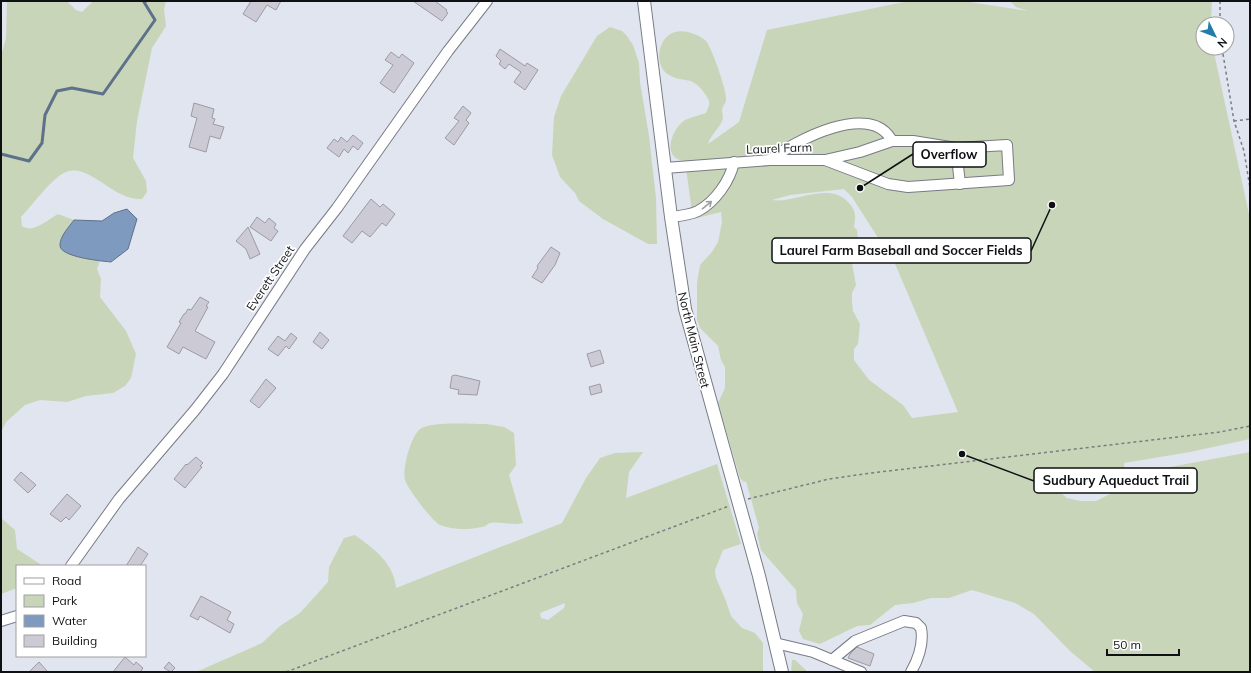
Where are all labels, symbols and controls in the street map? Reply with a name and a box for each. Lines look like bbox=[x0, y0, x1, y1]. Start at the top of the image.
north arrow bbox=[1195, 16, 1235, 56]
text: N bbox=[1214, 35, 1230, 51]
street label: Laurel Farm bbox=[746, 139, 812, 157]
callout: Overflow bbox=[913, 142, 986, 167]
text: Overflow bbox=[921, 146, 978, 162]
one-way arrow bbox=[701, 200, 712, 209]
callout: Laurel Farm Baseball and Soccer Fields bbox=[772, 238, 1031, 263]
text: Laurel Farm Baseball and Soccer Fields bbox=[779, 242, 1023, 258]
street label: Everett Street bbox=[243, 243, 297, 313]
street label: North Main Street bbox=[675, 290, 713, 390]
callout: Sudbury Aqueduct Trail bbox=[1034, 468, 1197, 493]
text: Sudbury Aqueduct Trail bbox=[1043, 472, 1189, 489]
legend bbox=[16, 565, 146, 657]
text: Road bbox=[52, 573, 81, 588]
text: Park bbox=[52, 593, 78, 608]
text: Water bbox=[52, 613, 88, 628]
scale bar bbox=[1107, 631, 1179, 657]
text: Building bbox=[52, 633, 97, 648]
text: 50 m bbox=[1113, 637, 1141, 652]

